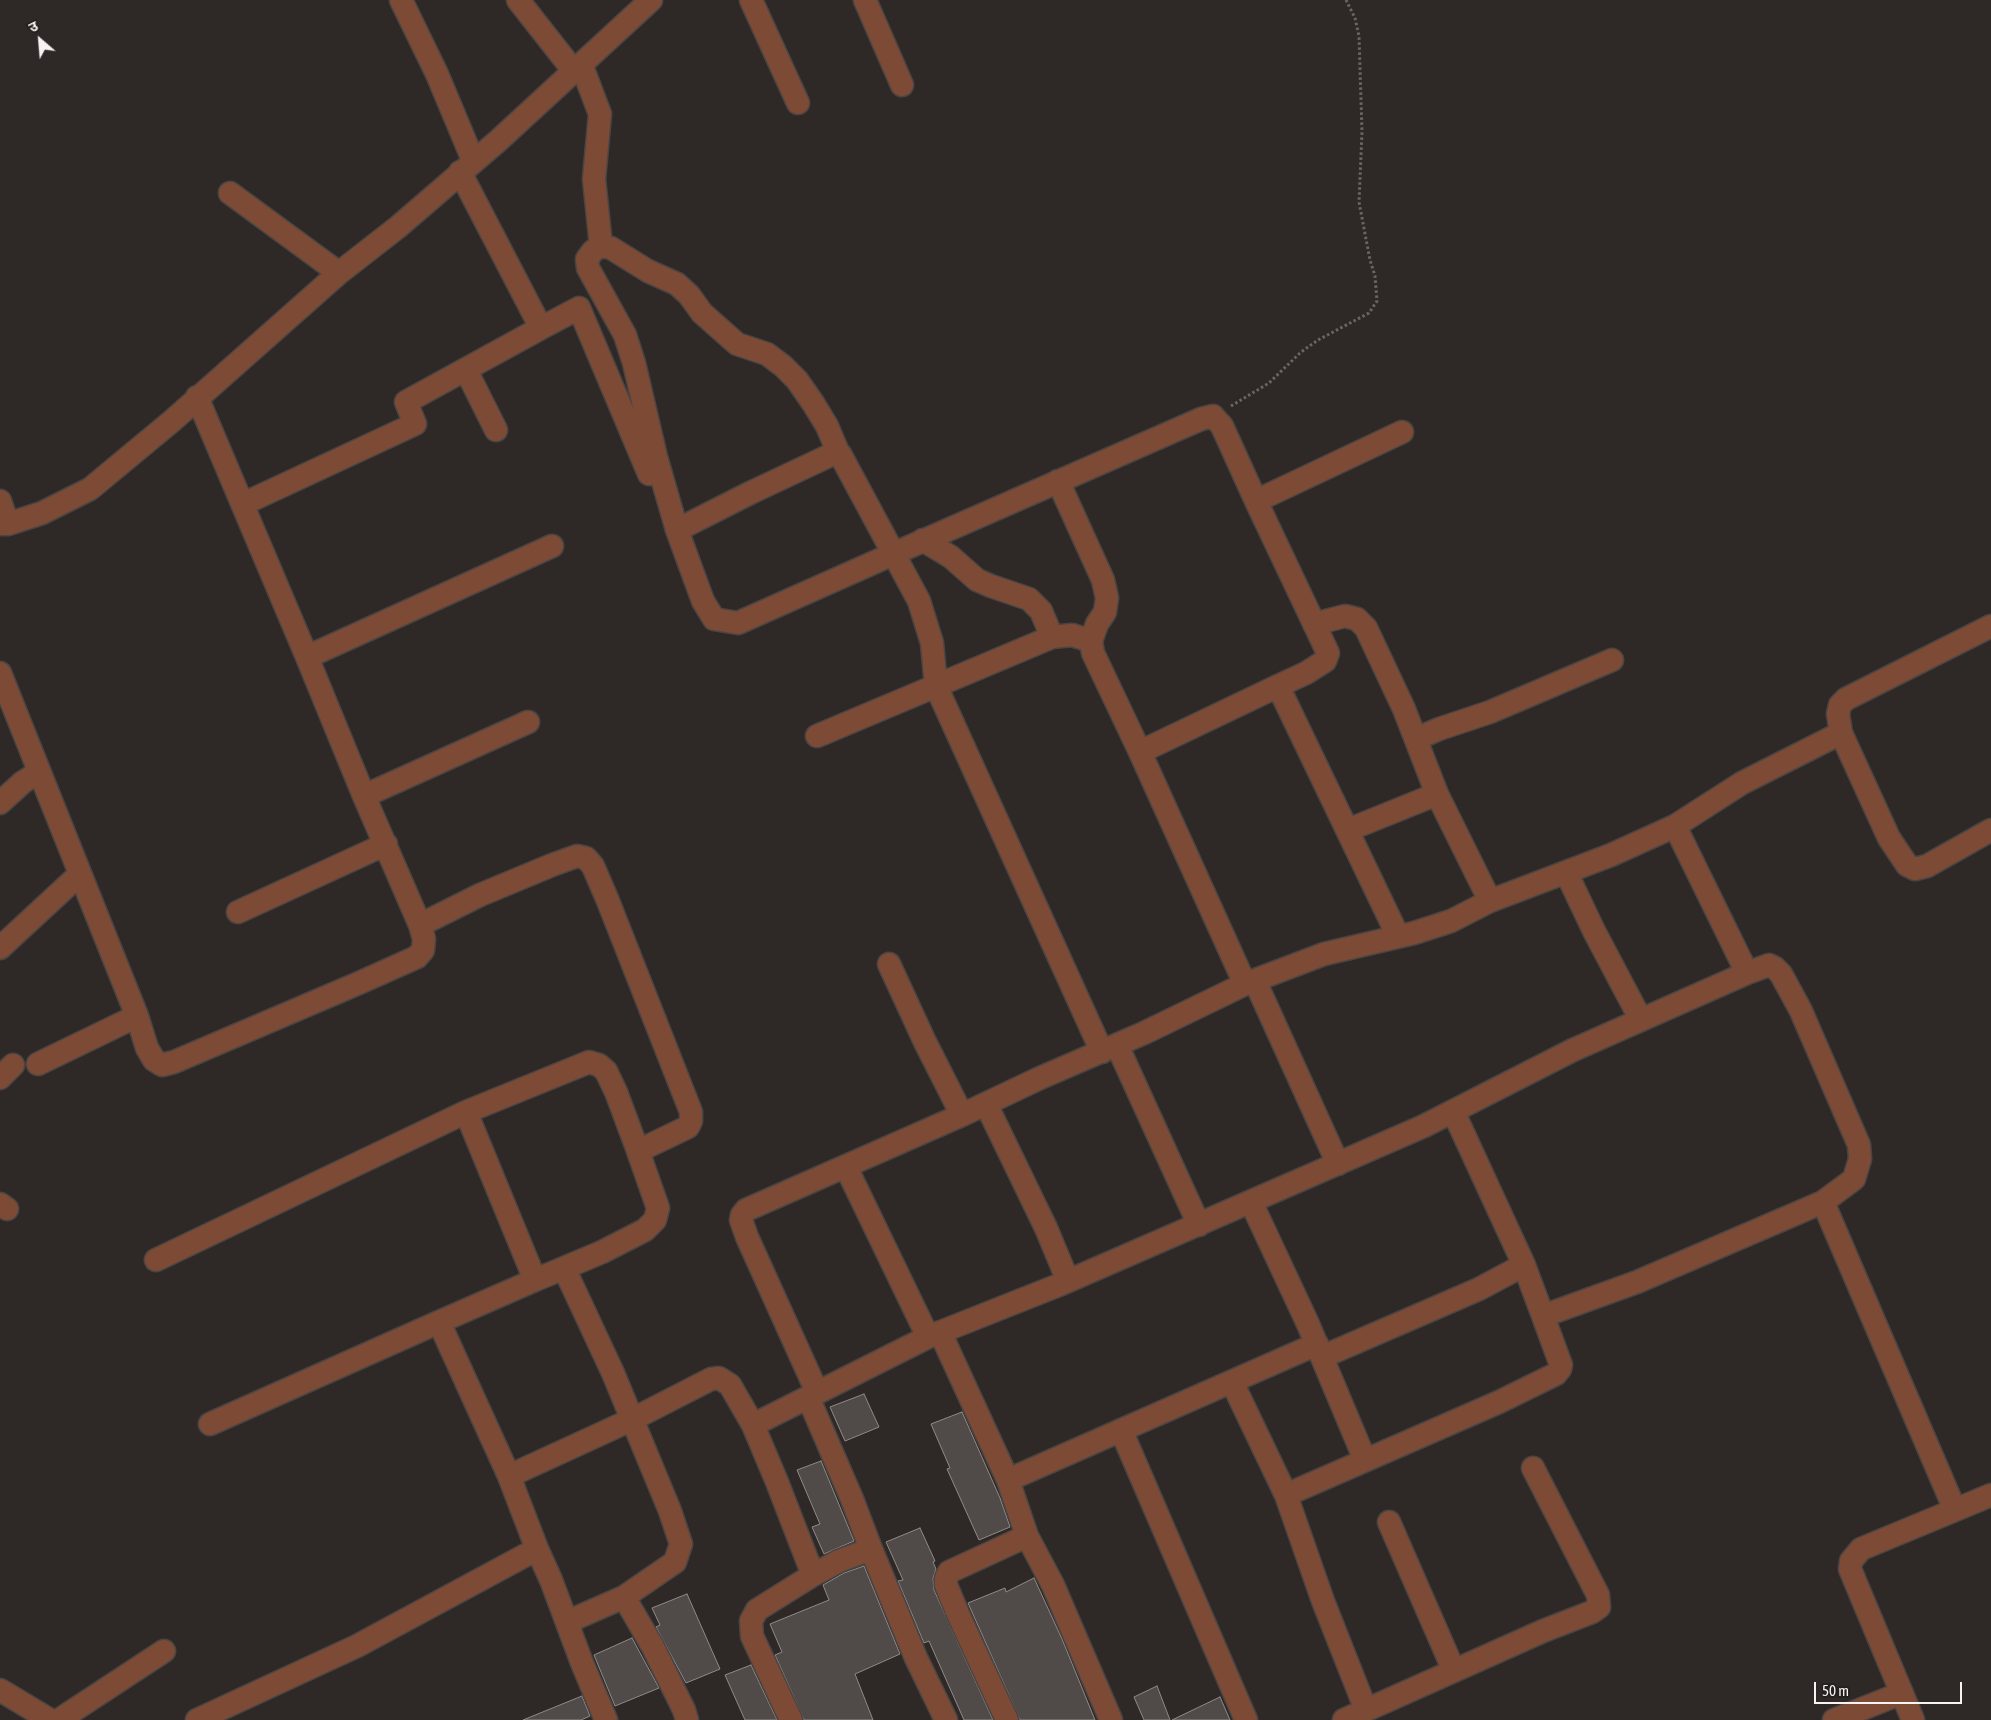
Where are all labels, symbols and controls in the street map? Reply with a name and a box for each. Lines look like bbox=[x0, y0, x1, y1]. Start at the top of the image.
north arrow bbox=[15, 15, 65, 65]
text: उ bbox=[26, 18, 40, 36]
scale bar bbox=[1816, 1672, 1964, 1704]
text: 50 m bbox=[1822, 1682, 1849, 1699]

